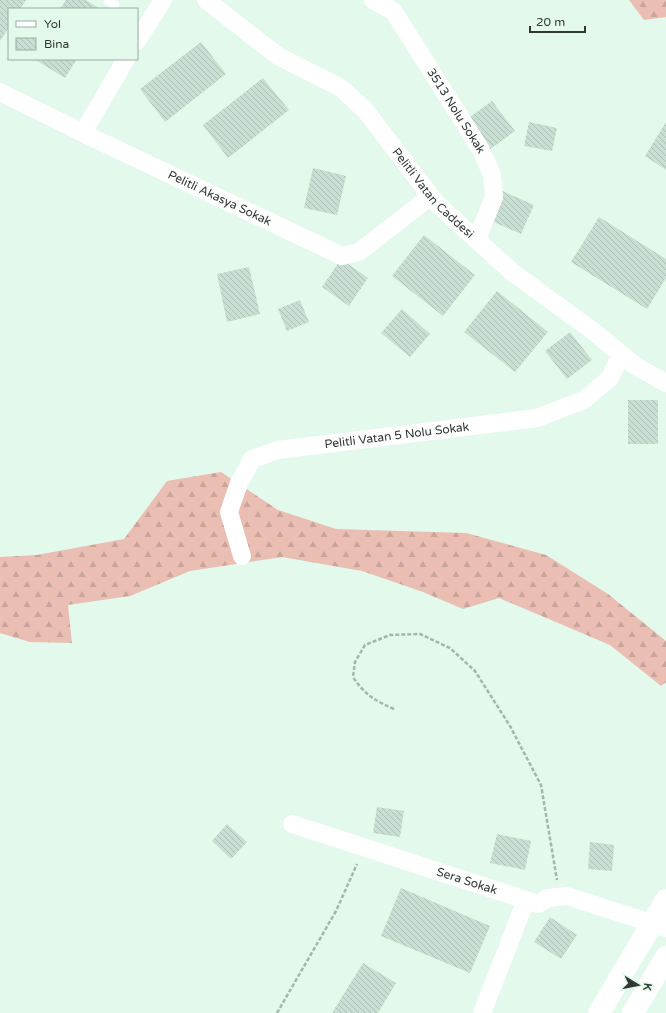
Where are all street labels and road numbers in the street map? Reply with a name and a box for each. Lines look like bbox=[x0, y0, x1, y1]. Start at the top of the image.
street label: 3513 Nolu Sokak bbox=[424, 66, 489, 156]
street label: Pelitli Vatan Caddesi bbox=[389, 145, 477, 241]
street label: Pelitli Akasya Sokak bbox=[166, 168, 274, 229]
street label: Pelitli Vatan 5 Nolu Sokak bbox=[324, 419, 470, 451]
street label: Sera Sokak bbox=[435, 864, 500, 897]

